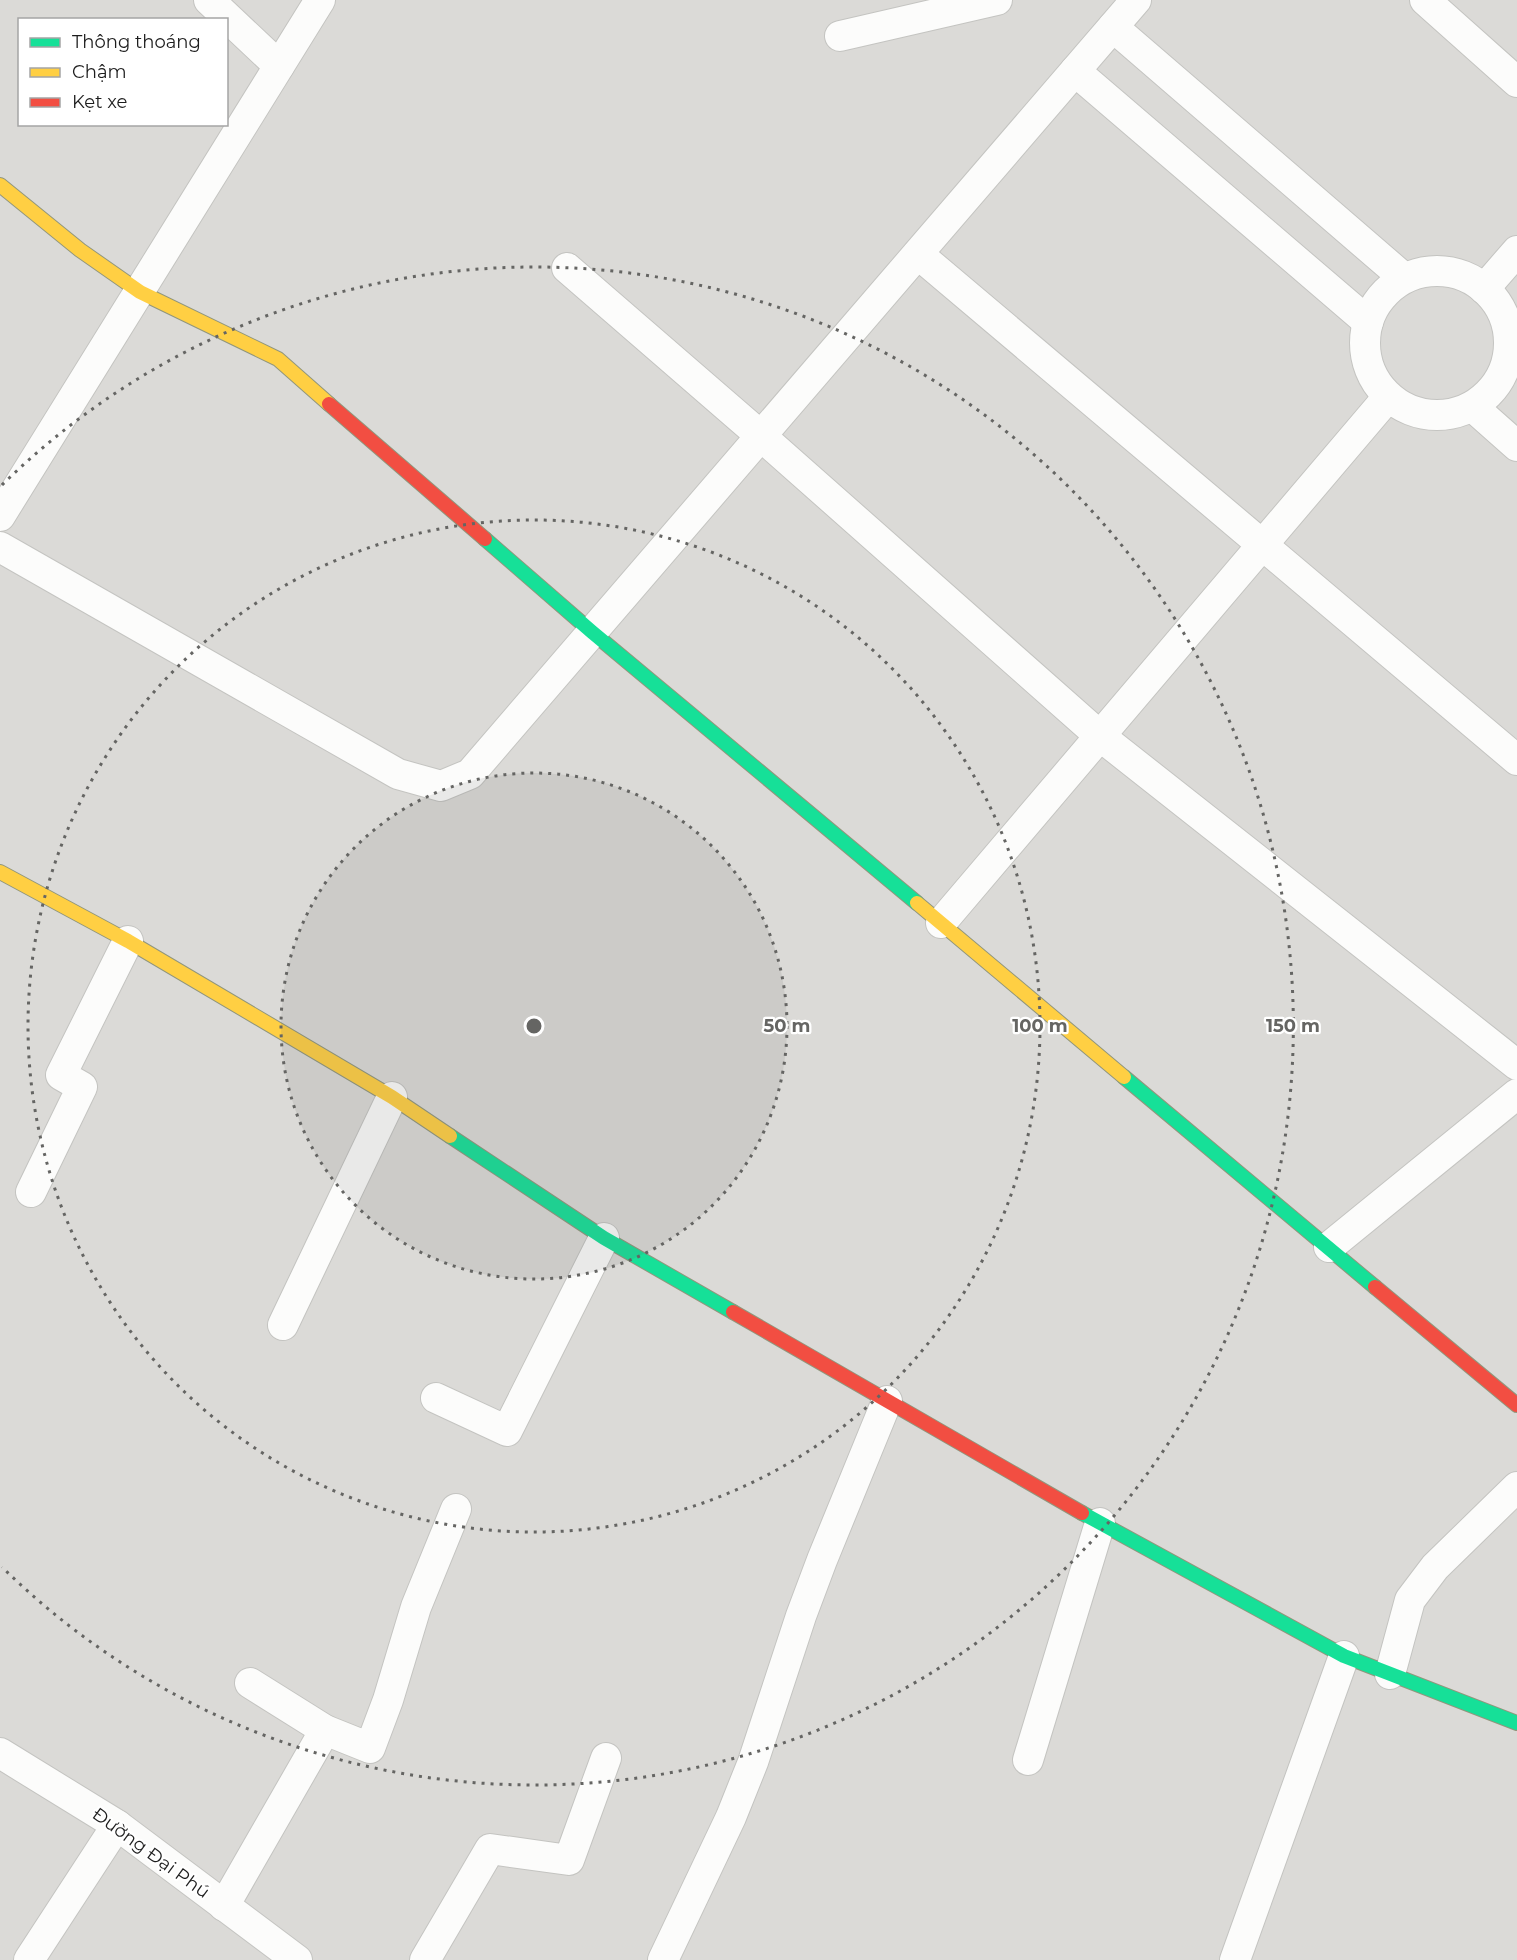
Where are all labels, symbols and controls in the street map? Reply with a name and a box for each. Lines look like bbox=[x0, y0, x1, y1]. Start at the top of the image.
legend bbox=[18, 18, 228, 126]
text: Thông thoáng bbox=[72, 31, 201, 53]
text: Chậm bbox=[72, 61, 127, 83]
text: Kẹt xe bbox=[72, 91, 128, 113]
text: 50 m bbox=[764, 1015, 810, 1037]
text: 100 m bbox=[1012, 1015, 1068, 1037]
text: 150 m bbox=[1266, 1015, 1320, 1037]
centre of rings bbox=[524, 1016, 544, 1036]
street label: Đường Đại Phú bbox=[88, 1803, 214, 1903]

